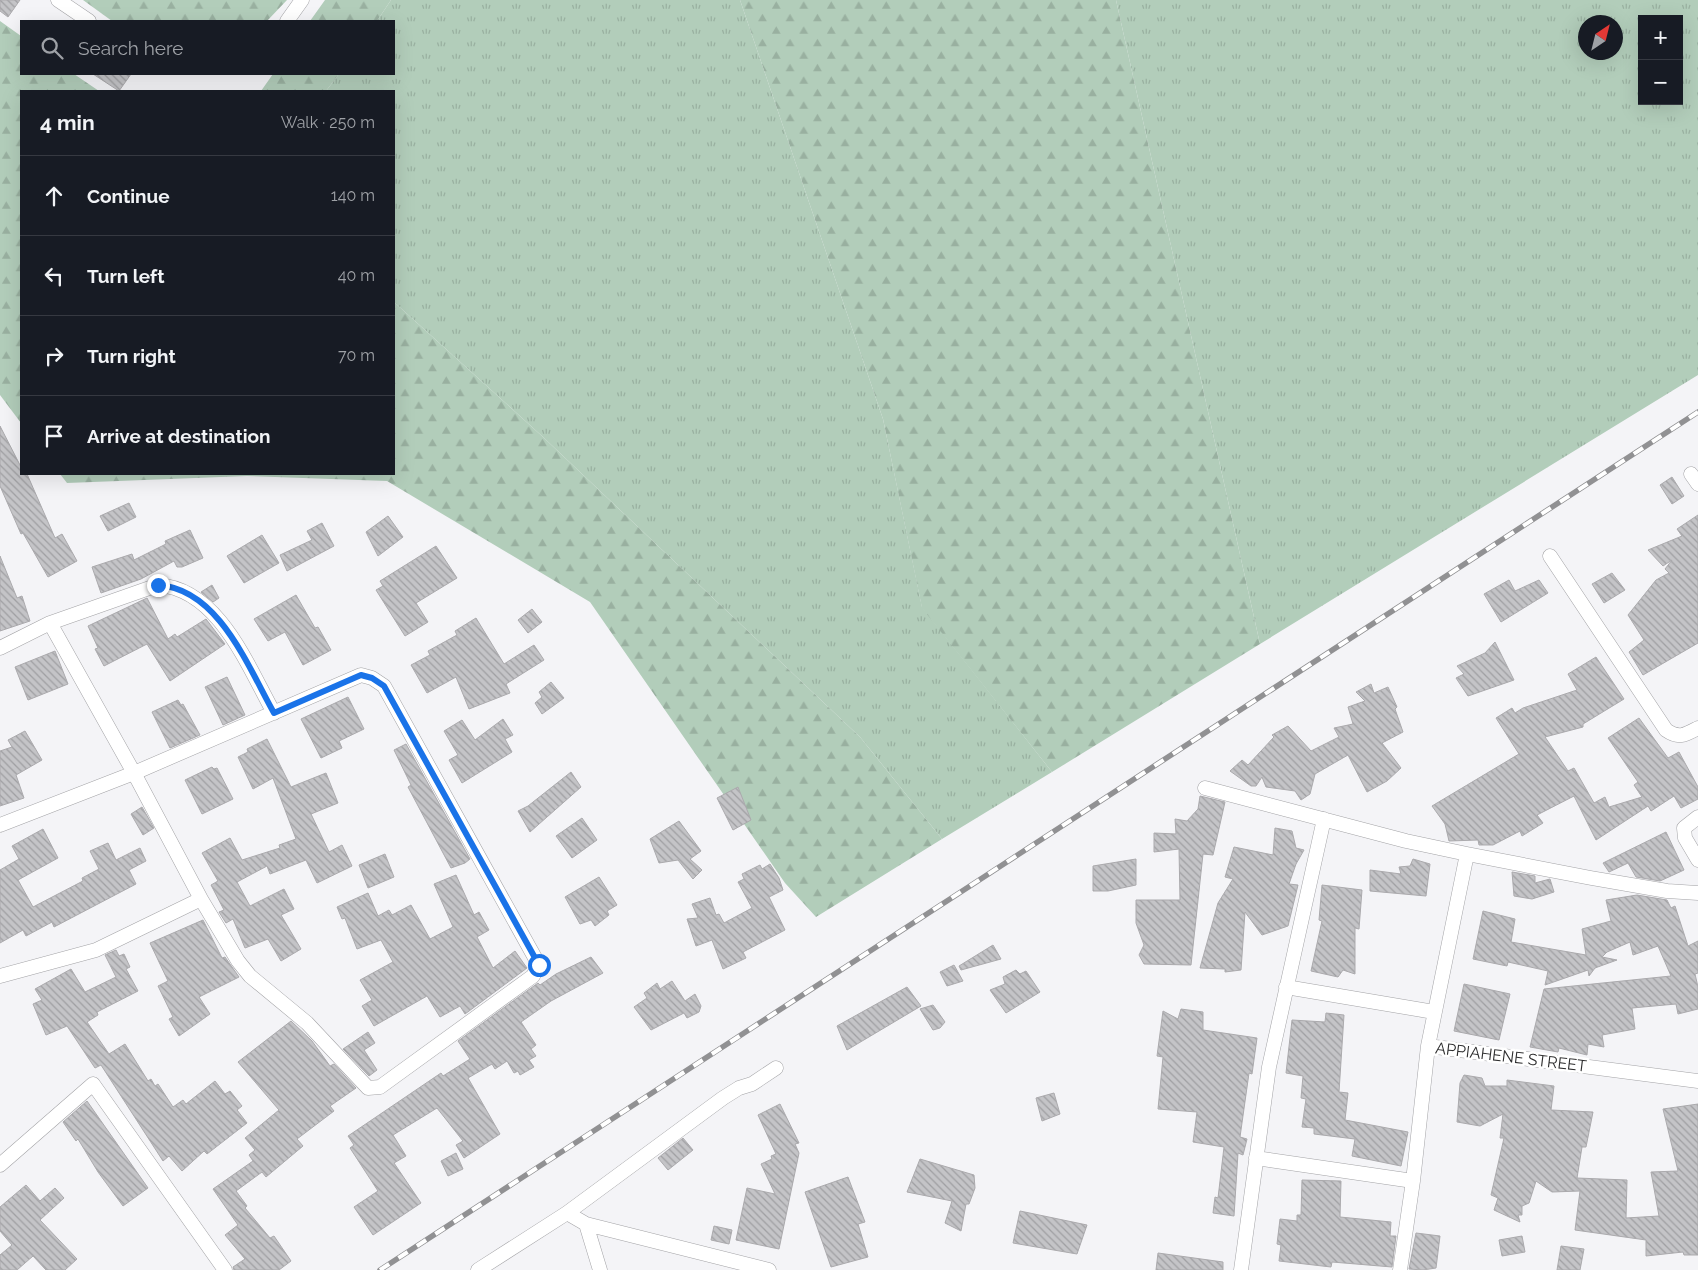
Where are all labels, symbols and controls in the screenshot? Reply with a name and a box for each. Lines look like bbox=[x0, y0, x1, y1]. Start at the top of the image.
north arrow bbox=[1578, 15, 1623, 60]
map controls bbox=[1638, 15, 1683, 105]
button: + bbox=[1638, 15, 1683, 60]
search box bbox=[20, 20, 395, 75]
icon: search bbox=[38, 34, 66, 62]
text: Search here bbox=[78, 37, 184, 59]
button: − bbox=[1638, 60, 1683, 105]
text: 4 min bbox=[40, 110, 95, 135]
text: Walk · 250 m bbox=[281, 113, 375, 132]
icon: ahead bbox=[40, 182, 68, 210]
text: Continue bbox=[87, 185, 170, 207]
text: 140 m bbox=[331, 186, 375, 205]
icon: left bbox=[40, 262, 68, 290]
text: Turn left bbox=[87, 265, 164, 287]
text: 40 m bbox=[338, 266, 375, 285]
icon: right bbox=[40, 342, 68, 370]
text: Turn right bbox=[87, 345, 176, 367]
text: 70 m bbox=[338, 346, 375, 365]
icon: arrive bbox=[40, 422, 68, 450]
text: Arrive at destination bbox=[87, 425, 271, 447]
route end bbox=[147, 574, 170, 597]
route start bbox=[528, 954, 551, 977]
street label: APPIAHENE STREET bbox=[1434, 1038, 1588, 1076]

